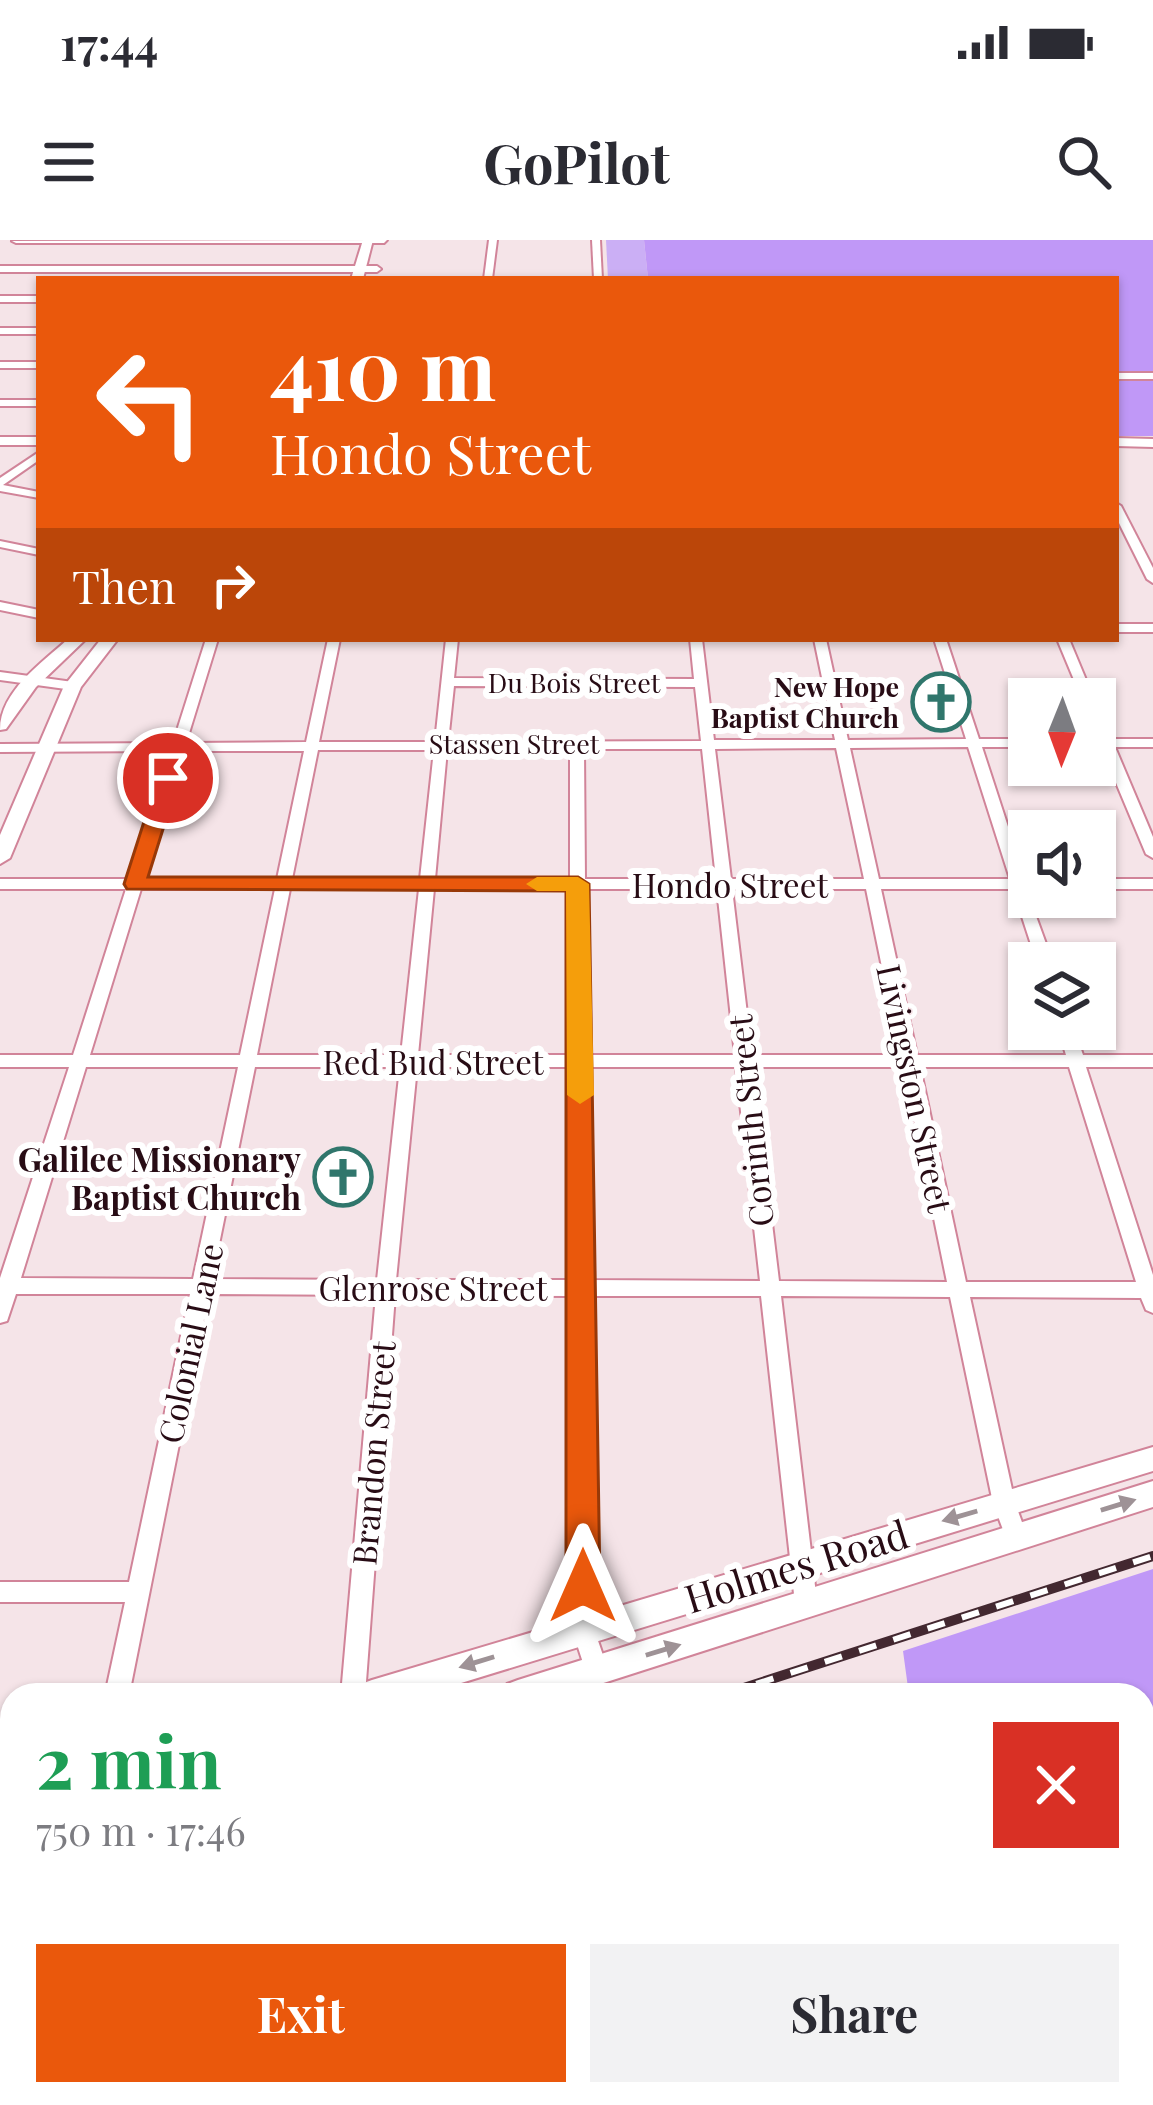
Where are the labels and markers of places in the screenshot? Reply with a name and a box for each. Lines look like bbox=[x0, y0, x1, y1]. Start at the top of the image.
place label: New Hope Baptist Church bbox=[711, 668, 900, 735]
church icon: New Hope Baptist Church bbox=[910, 671, 972, 733]
pin bbox=[117, 727, 219, 829]
place label: Galilee Missionary Baptist Church bbox=[18, 1136, 301, 1218]
church icon: Galilee Missionary Baptist Church bbox=[312, 1146, 374, 1208]

